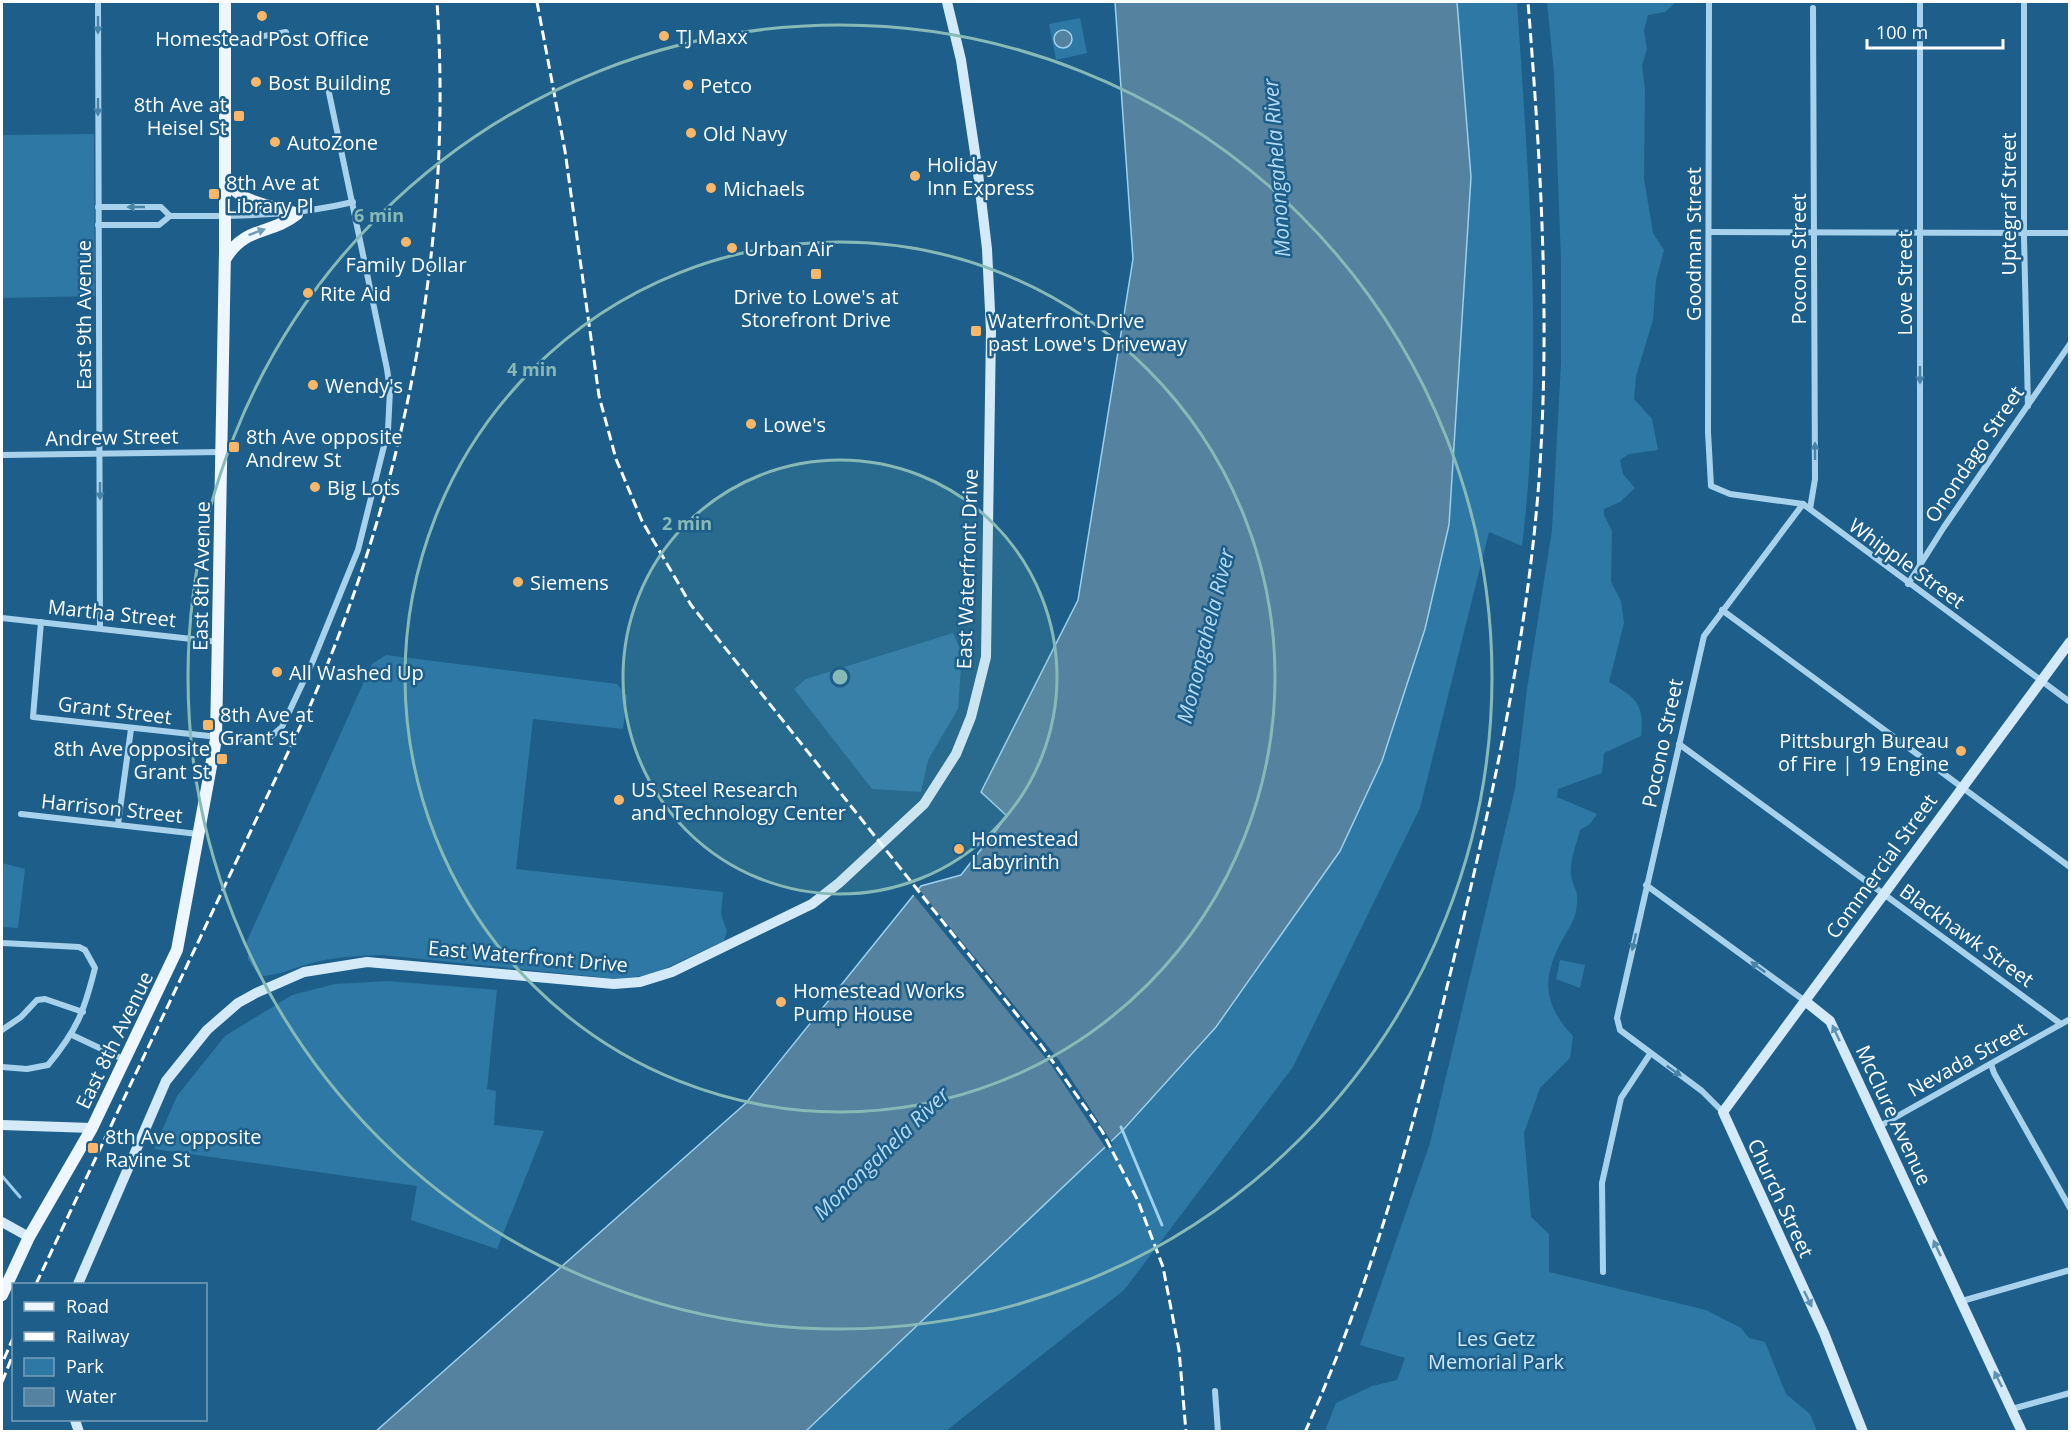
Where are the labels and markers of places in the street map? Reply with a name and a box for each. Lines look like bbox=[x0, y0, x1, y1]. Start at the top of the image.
marker: Homestead Post Office bbox=[255, 9, 269, 23]
place label: TJ Maxx bbox=[676, 23, 748, 50]
place label: Homestead Post Office bbox=[155, 25, 369, 52]
marker: TJ Maxx bbox=[657, 29, 671, 43]
place label: Bost Building bbox=[268, 69, 391, 96]
place label: Petco bbox=[700, 72, 752, 99]
marker: Bost Building bbox=[249, 75, 263, 89]
marker: Petco bbox=[681, 78, 695, 92]
place label: 8th Ave at Heisel St bbox=[134, 91, 227, 141]
marker: 8th Ave at Heisel St bbox=[232, 109, 246, 123]
place label: Old Navy bbox=[703, 120, 788, 147]
marker: Old Navy bbox=[684, 126, 698, 140]
place label: AutoZone bbox=[287, 129, 378, 156]
marker: AutoZone bbox=[268, 135, 282, 149]
place label: Holiday Inn Express bbox=[927, 151, 1035, 201]
place label: 8th Ave at Library Pl bbox=[226, 169, 319, 219]
marker: Holiday Inn Express bbox=[908, 169, 922, 183]
place label: Michaels bbox=[723, 175, 805, 202]
marker: Michaels bbox=[704, 181, 718, 195]
marker: 8th Ave at Library Pl bbox=[207, 187, 221, 201]
marker: Family Dollar bbox=[399, 235, 413, 249]
place label: Urban Air bbox=[744, 235, 833, 262]
marker: Urban Air bbox=[725, 241, 739, 255]
place label: Family Dollar bbox=[345, 251, 467, 278]
marker: Drive to Lowe's at Storefront Drive bbox=[809, 267, 823, 281]
place label: Rite Aid bbox=[320, 280, 391, 307]
place label: Drive to Lowe's at Storefront Drive bbox=[733, 283, 899, 333]
marker: Rite Aid bbox=[301, 286, 315, 300]
place label: Waterfront Drive past Lowe's Driveway bbox=[988, 307, 1188, 357]
marker: Waterfront Drive past Lowe's Driveway bbox=[969, 324, 983, 338]
place label: Wendy's bbox=[325, 372, 403, 399]
marker: Wendy's bbox=[306, 378, 320, 392]
place label: Lowe's bbox=[763, 411, 826, 438]
marker: Lowe's bbox=[744, 417, 758, 431]
place label: 8th Ave opposite Andrew St bbox=[246, 423, 403, 473]
marker: 8th Ave opposite Andrew St bbox=[227, 440, 241, 454]
place label: Big Lots bbox=[327, 474, 400, 501]
marker: Big Lots bbox=[308, 480, 322, 494]
place label: Siemens bbox=[530, 569, 609, 596]
marker: Siemens bbox=[511, 575, 525, 589]
place label: All Washed Up bbox=[289, 659, 424, 686]
marker: All Washed Up bbox=[270, 665, 284, 679]
centre of rings bbox=[830, 667, 850, 687]
place label: 8th Ave at Grant St bbox=[220, 701, 313, 751]
marker: 8th Ave at Grant St bbox=[201, 718, 215, 732]
place label: Pittsburgh Bureau of Fire | 19 Engine bbox=[1778, 727, 1949, 777]
place label: 8th Ave opposite Grant St bbox=[53, 735, 210, 785]
marker: Pittsburgh Bureau of Fire | 19 Engine bbox=[1954, 744, 1968, 758]
marker: 8th Ave opposite Grant St bbox=[215, 752, 229, 766]
place label: US Steel Research and Technology Center bbox=[631, 776, 846, 826]
marker: US Steel Research and Technology Center bbox=[612, 793, 626, 807]
place label: Homestead Labyrinth bbox=[971, 825, 1079, 875]
marker: Homestead Labyrinth bbox=[952, 842, 966, 856]
place label: Homestead Works Pump House bbox=[793, 977, 965, 1027]
marker: Homestead Works Pump House bbox=[774, 995, 788, 1009]
place label: 8th Ave opposite Ravine St bbox=[105, 1123, 262, 1173]
marker: 8th Ave opposite Ravine St bbox=[86, 1141, 100, 1155]

